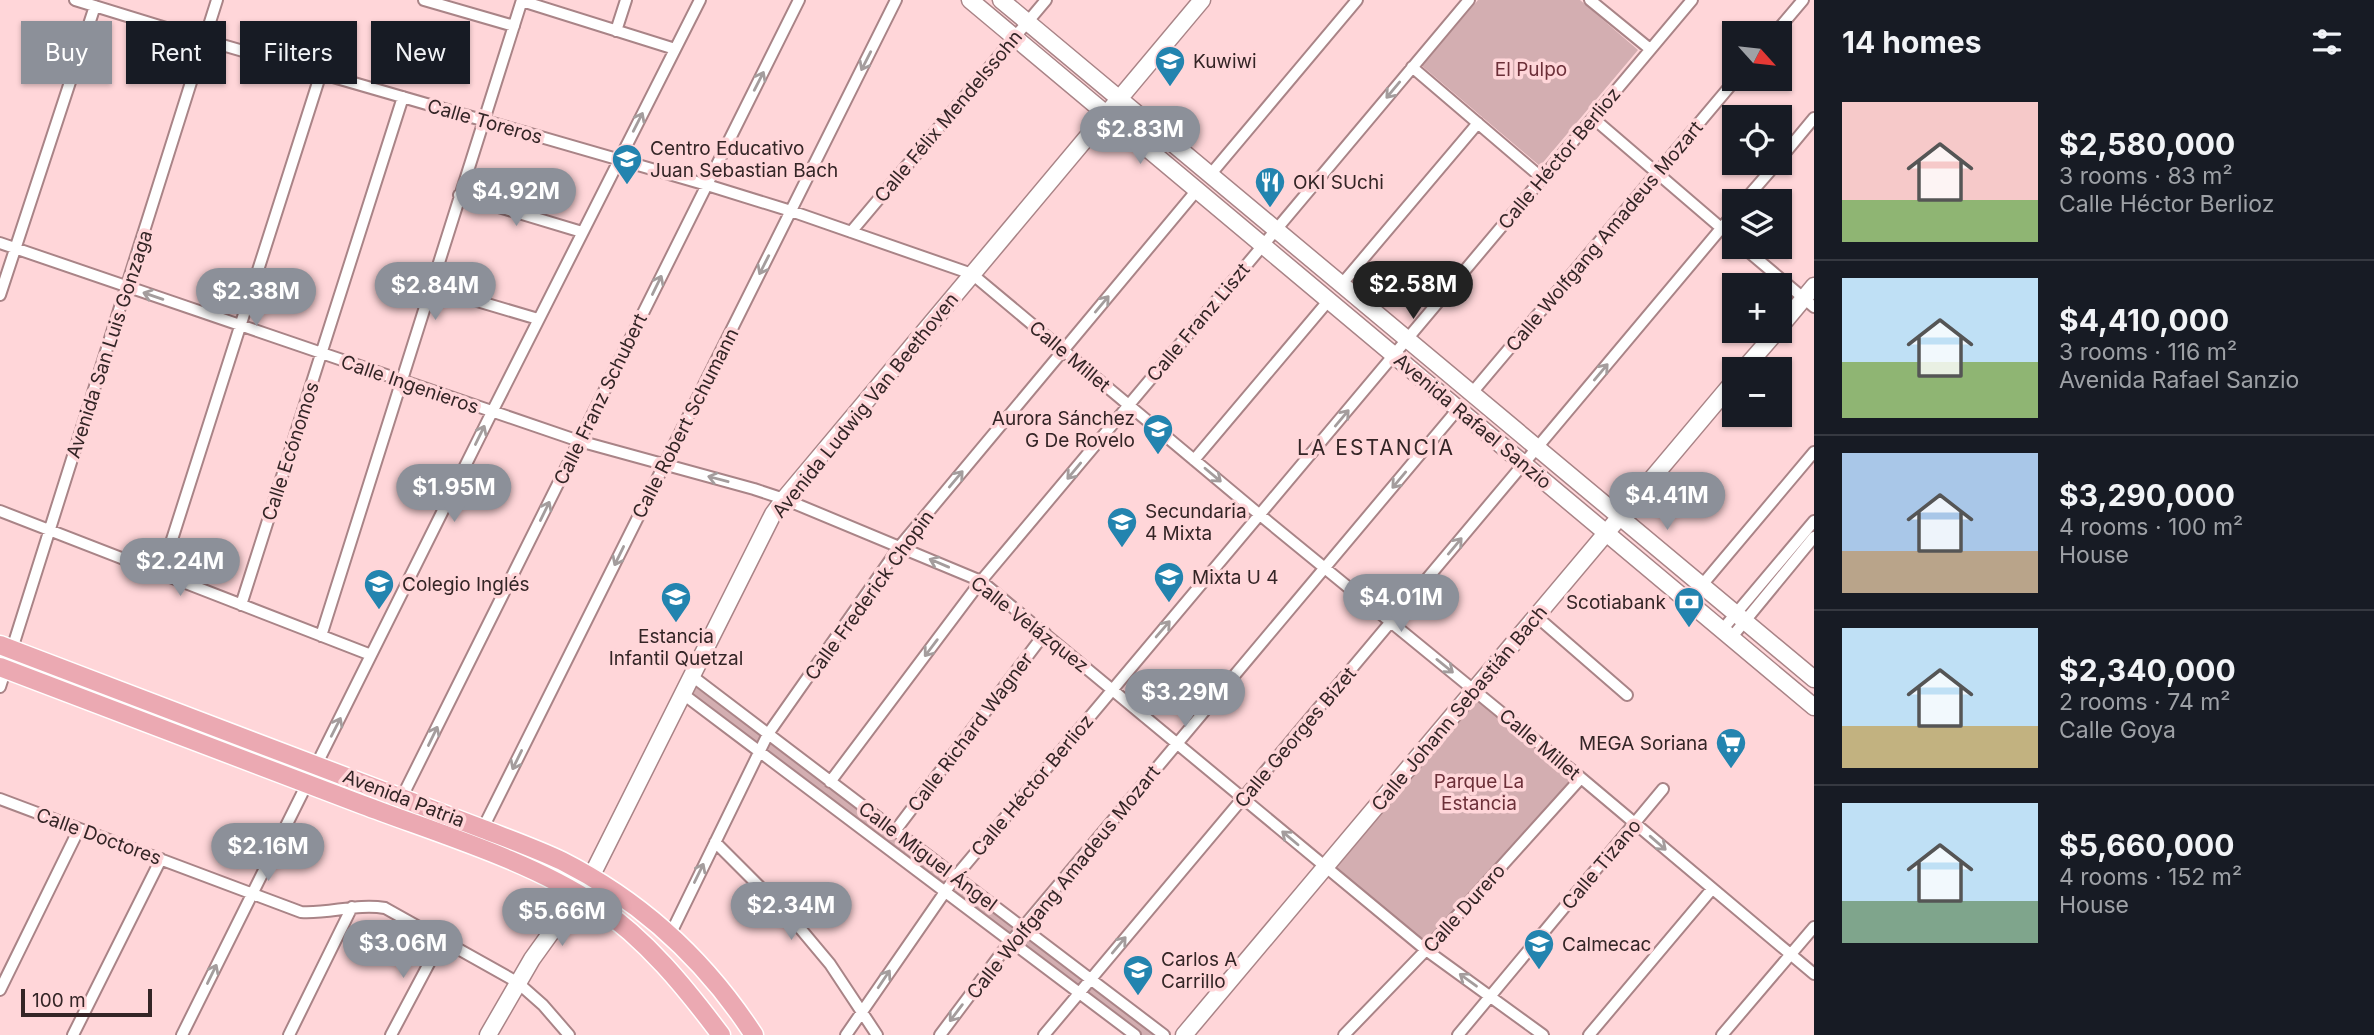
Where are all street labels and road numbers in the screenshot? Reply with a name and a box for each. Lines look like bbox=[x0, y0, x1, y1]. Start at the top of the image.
street label: Calle Félix Mendelssohn bbox=[870, 26, 1027, 207]
street label: Calle Héctor Berlioz bbox=[1493, 83, 1625, 234]
street label: Calle Toreros bbox=[425, 94, 545, 149]
street label: Calle Wolfgang Amadeus Mozart bbox=[1501, 116, 1708, 356]
street label: Avenida San Luis Gonzaga bbox=[62, 227, 157, 461]
street label: Calle Franz Liszt bbox=[1142, 258, 1255, 386]
street label: Avenida Ludwig Van Beethoven bbox=[768, 288, 963, 522]
street label: Calle Franz Schubert bbox=[549, 310, 652, 489]
street label: Calle Millet bbox=[1025, 316, 1115, 397]
street label: Calle Robert Schumann bbox=[627, 324, 743, 522]
street label: Avenida Rafael Sanzio bbox=[1389, 349, 1556, 494]
street label: Calle Ingenieros bbox=[338, 350, 482, 419]
street label: Calle Ecónomos bbox=[257, 379, 324, 523]
street label: Calle Frederick Chopin bbox=[800, 506, 939, 685]
street label: Calle Velázquez bbox=[966, 571, 1093, 677]
street label: Calle Johann Sebastián Bach bbox=[1367, 601, 1552, 816]
street label: Calle Richard Wagner bbox=[903, 648, 1038, 816]
street label: Calle Georges Bizet bbox=[1230, 662, 1361, 812]
street label: Calle Millet bbox=[1495, 704, 1585, 785]
street label: Calle Héctor Berlioz bbox=[966, 710, 1098, 861]
street label: Calle Wolfgang Amadeus Mozart bbox=[962, 761, 1165, 1004]
street label: Avenida Patria bbox=[340, 765, 468, 832]
street label: Calle Miguel Ángel bbox=[854, 796, 1002, 916]
street label: Calle Doctores bbox=[33, 803, 165, 870]
street label: Calle Tizano bbox=[1557, 814, 1646, 914]
street label: Calle Durero bbox=[1419, 859, 1510, 957]

